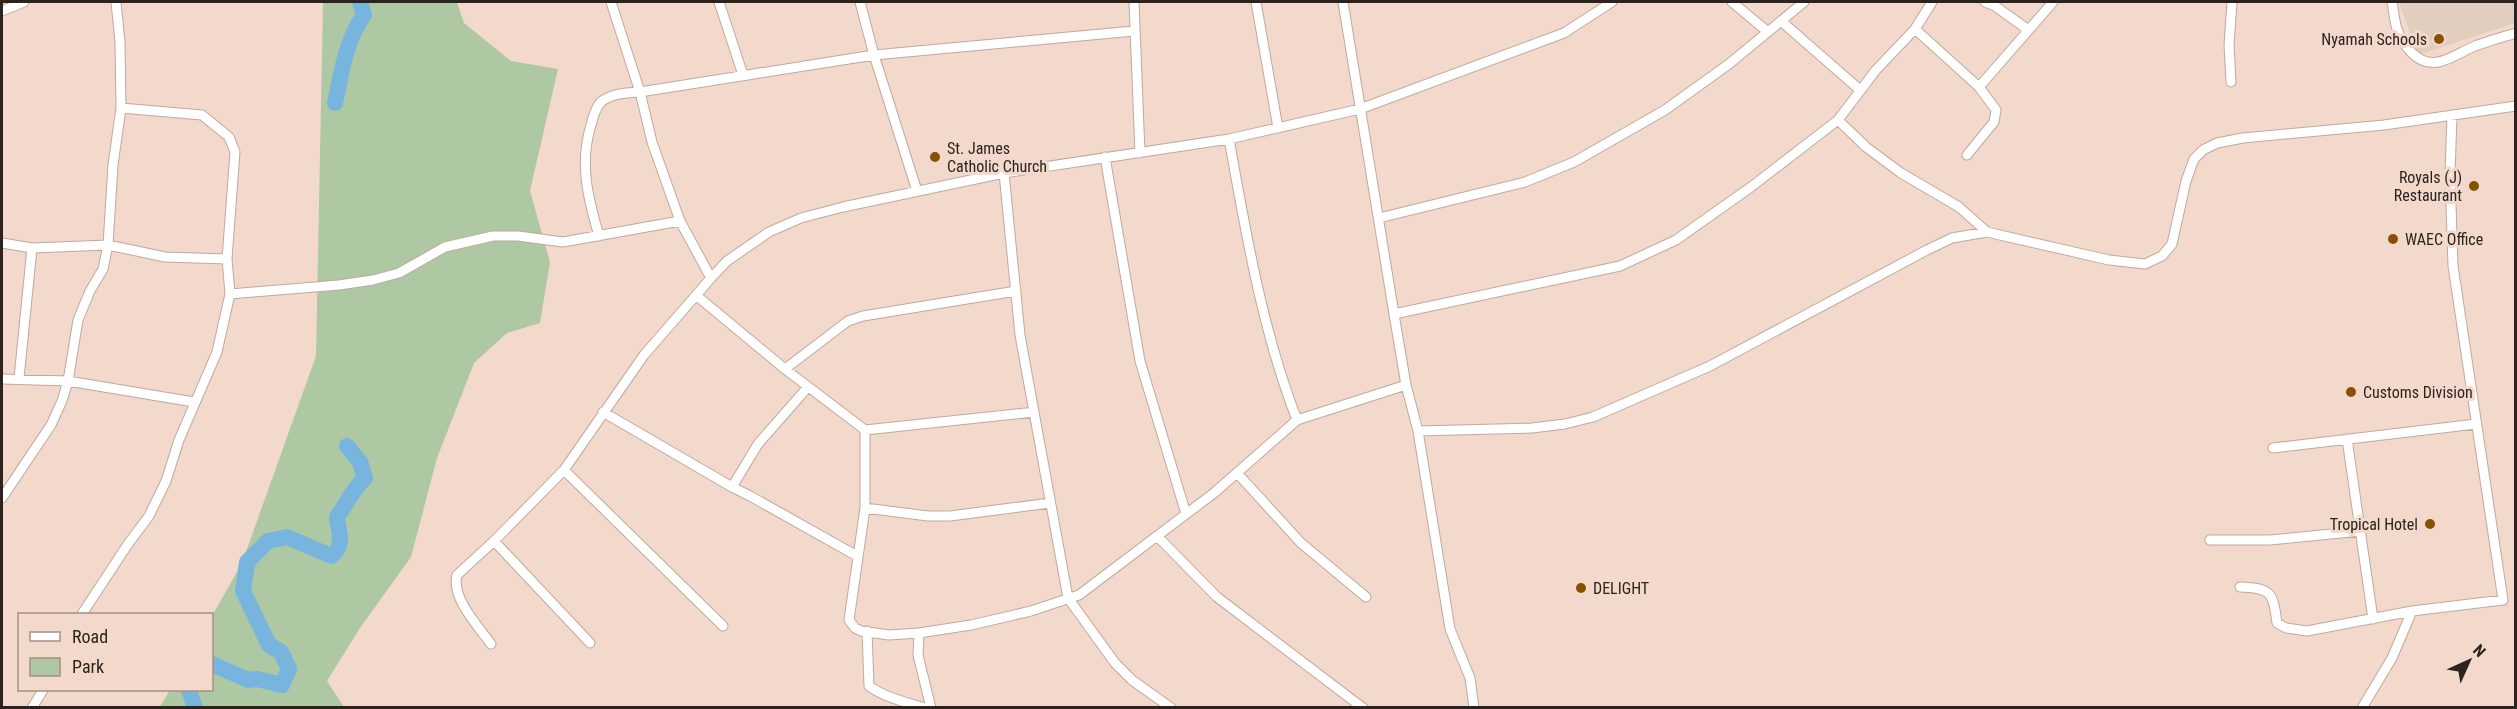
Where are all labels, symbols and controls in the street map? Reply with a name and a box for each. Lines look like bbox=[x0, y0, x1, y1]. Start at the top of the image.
place label: Nyamah Schools bbox=[2321, 30, 2427, 49]
marker: Nyamah Schools bbox=[2432, 32, 2446, 46]
place label: St. James Catholic Church bbox=[947, 139, 1047, 176]
marker: St. James Catholic Church bbox=[928, 150, 942, 164]
place label: Royals (J) Restaurant bbox=[2394, 168, 2462, 205]
marker: Royals (J) Restaurant bbox=[2467, 179, 2481, 193]
place label: WAEC Office bbox=[2405, 230, 2483, 249]
marker: WAEC Office bbox=[2386, 232, 2400, 246]
place label: Customs Division bbox=[2363, 383, 2473, 402]
marker: Customs Division bbox=[2344, 385, 2358, 399]
place label: Tropical Hotel bbox=[2330, 515, 2418, 534]
marker: Tropical Hotel bbox=[2423, 517, 2437, 531]
place label: DELIGHT bbox=[1593, 579, 1649, 598]
marker: DELIGHT bbox=[1574, 581, 1588, 595]
legend bbox=[18, 613, 213, 691]
text: Road bbox=[72, 626, 108, 647]
north arrow bbox=[2439, 631, 2499, 691]
text: N bbox=[2469, 641, 2489, 661]
text: Park bbox=[72, 656, 104, 677]

